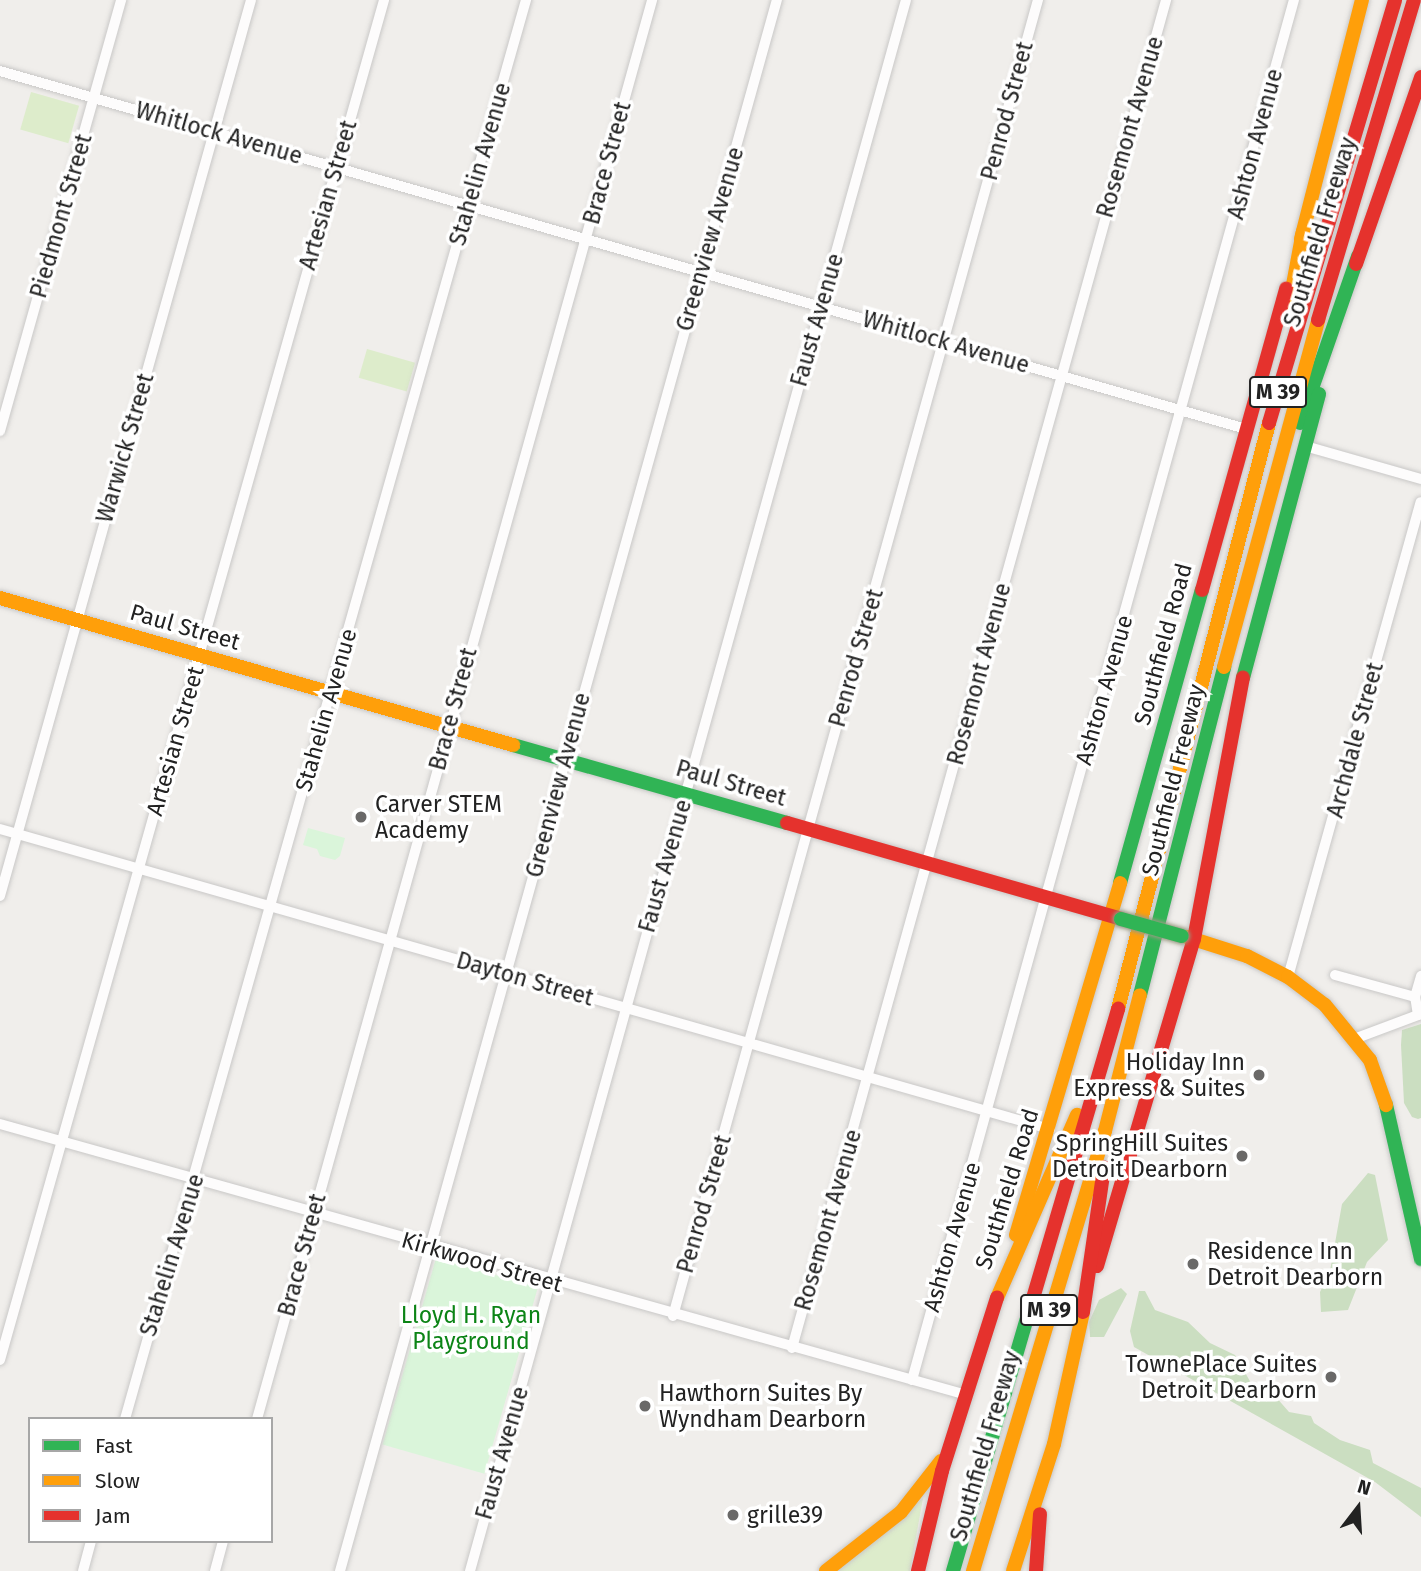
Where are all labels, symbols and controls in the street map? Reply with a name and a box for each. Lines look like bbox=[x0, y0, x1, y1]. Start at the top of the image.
street label: Rosemont Avenue bbox=[1091, 33, 1169, 221]
street label: Penrod Street bbox=[975, 39, 1039, 183]
street label: Ashton Avenue bbox=[1222, 66, 1288, 222]
street label: Stahelin Avenue bbox=[444, 79, 516, 249]
street label: Whitlock Avenue bbox=[132, 96, 306, 170]
street label: Brace Street bbox=[577, 99, 637, 227]
street label: Artesian Street bbox=[293, 117, 363, 273]
street label: Piedmont Street bbox=[24, 131, 98, 301]
street label: Southfield Freeway bbox=[1278, 134, 1362, 330]
street label: Greenview Avenue bbox=[671, 144, 749, 334]
street label: Faust Avenue bbox=[785, 250, 849, 390]
street label: Whitlock Avenue bbox=[859, 305, 1033, 379]
street label: Warwick Street bbox=[91, 370, 159, 526]
road number: M 39 bbox=[1248, 374, 1308, 410]
street label: Southfield Road bbox=[1128, 560, 1198, 728]
street label: Rosemont Avenue bbox=[941, 580, 1017, 768]
street label: Penrod Street bbox=[823, 586, 889, 730]
street label: Paul Street bbox=[127, 598, 243, 656]
street label: Ashton Avenue bbox=[1069, 612, 1139, 768]
street label: Stahelin Avenue bbox=[290, 625, 362, 795]
street label: Brace Street bbox=[423, 645, 483, 773]
street label: Archdale Street bbox=[1321, 659, 1389, 821]
street label: Artesian Street bbox=[140, 663, 210, 819]
street label: Southfield Freeway bbox=[1136, 681, 1210, 879]
street label: Greenview Avenue bbox=[520, 689, 596, 881]
street label: Paul Street bbox=[673, 754, 789, 812]
place label: Carver STEM Academy bbox=[375, 790, 502, 844]
street label: Faust Avenue bbox=[633, 796, 697, 936]
marker: Carver STEM Academy bbox=[353, 809, 369, 825]
street label: Dayton Street bbox=[453, 946, 597, 1012]
place label: Holiday Inn Express & Suites bbox=[1073, 1048, 1245, 1102]
marker: Holiday Inn Express & Suites bbox=[1251, 1067, 1267, 1083]
street label: Southfield Road bbox=[969, 1105, 1045, 1273]
street label: Rosemont Avenue bbox=[789, 1126, 867, 1314]
place label: SpringHill Suites Detroit Dearborn bbox=[1052, 1129, 1228, 1183]
street label: Penrod Street bbox=[671, 1132, 737, 1276]
marker: SpringHill Suites Detroit Dearborn bbox=[1234, 1148, 1250, 1164]
street label: Ashton Avenue bbox=[917, 1159, 987, 1315]
street label: Stahelin Avenue bbox=[134, 1170, 210, 1340]
street label: Brace Street bbox=[272, 1191, 332, 1319]
street label: Kirkwood Street bbox=[398, 1226, 566, 1298]
place label: Residence Inn Detroit Dearborn bbox=[1207, 1237, 1383, 1291]
marker: Residence Inn Detroit Dearborn bbox=[1185, 1256, 1201, 1272]
road number: M 39 bbox=[1019, 1292, 1079, 1328]
park label: Lloyd H. Ryan Playground bbox=[401, 1301, 541, 1355]
street label: Southfield Freeway bbox=[945, 1348, 1025, 1544]
place label: TownePlace Suites Detroit Dearborn bbox=[1125, 1350, 1317, 1404]
marker: TownePlace Suites Detroit Dearborn bbox=[1323, 1369, 1339, 1385]
place label: Hawthorn Suites By Wyndham Dearborn bbox=[659, 1379, 866, 1433]
street label: Faust Avenue bbox=[470, 1383, 534, 1523]
marker: Hawthorn Suites By Wyndham Dearborn bbox=[637, 1398, 653, 1414]
legend bbox=[28, 1417, 273, 1543]
text: Fast bbox=[95, 1433, 133, 1459]
text: Slow bbox=[95, 1468, 140, 1494]
north arrow bbox=[1323, 1473, 1393, 1543]
text: N bbox=[1355, 1475, 1374, 1500]
place label: grille39 bbox=[747, 1501, 823, 1529]
text: Jam bbox=[95, 1503, 131, 1529]
marker: grille39 bbox=[725, 1507, 741, 1523]

